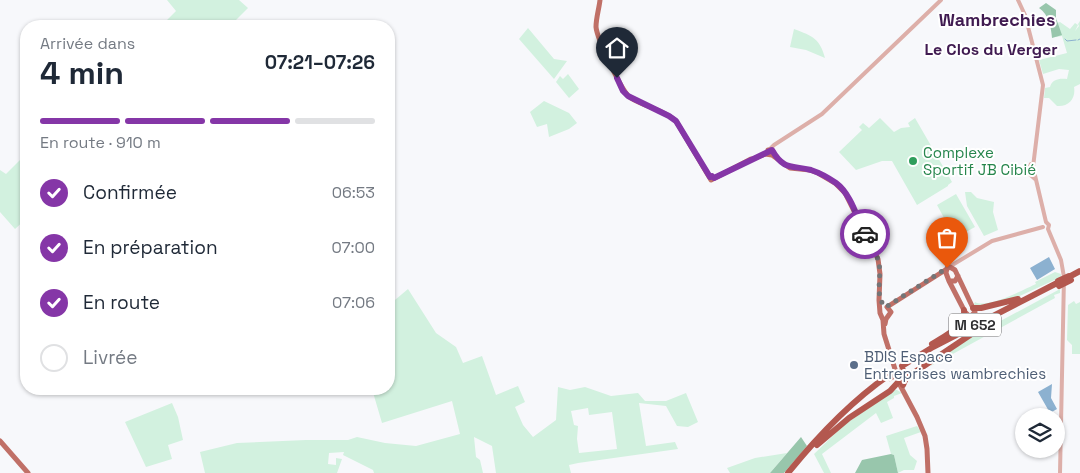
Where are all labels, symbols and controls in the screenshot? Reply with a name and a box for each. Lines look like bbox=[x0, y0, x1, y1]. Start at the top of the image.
district label: Wambrechies bbox=[939, 8, 1055, 31]
pin bbox=[596, 27, 638, 78]
text: Arrivée dans bbox=[40, 33, 135, 54]
icon: home bbox=[603, 34, 631, 62]
district label: Le Clos du Verger bbox=[924, 39, 1058, 60]
text: 07:21–07:26 bbox=[265, 50, 375, 75]
text: 4 min bbox=[40, 53, 124, 93]
text: En route · 910 m bbox=[40, 132, 161, 153]
place label: Complexe Sportif JB Cibié bbox=[923, 143, 1036, 179]
marker: Complexe Sportif JB Cibié bbox=[907, 155, 919, 167]
icon: check bbox=[40, 179, 68, 207]
text: Confirmée bbox=[83, 180, 177, 205]
text: 06:53 bbox=[332, 182, 375, 203]
courier bbox=[840, 209, 890, 259]
pin bbox=[926, 217, 968, 268]
icon: car bbox=[851, 220, 879, 248]
icon: bag bbox=[933, 224, 961, 252]
icon: check bbox=[40, 234, 68, 262]
text: En préparation bbox=[83, 235, 218, 260]
text: 07:00 bbox=[331, 237, 375, 258]
icon: check bbox=[40, 289, 68, 317]
text: En route bbox=[83, 290, 160, 315]
text: 07:06 bbox=[332, 292, 375, 313]
road number: M 652 bbox=[949, 314, 1001, 336]
text: Livrée bbox=[83, 345, 138, 370]
place label: BDIS Espace Entreprises wambrechies bbox=[864, 347, 1046, 383]
marker: BDIS Espace Entreprises wambrechies bbox=[848, 359, 860, 371]
map controls bbox=[1015, 408, 1065, 458]
button: layers bbox=[1015, 408, 1065, 458]

